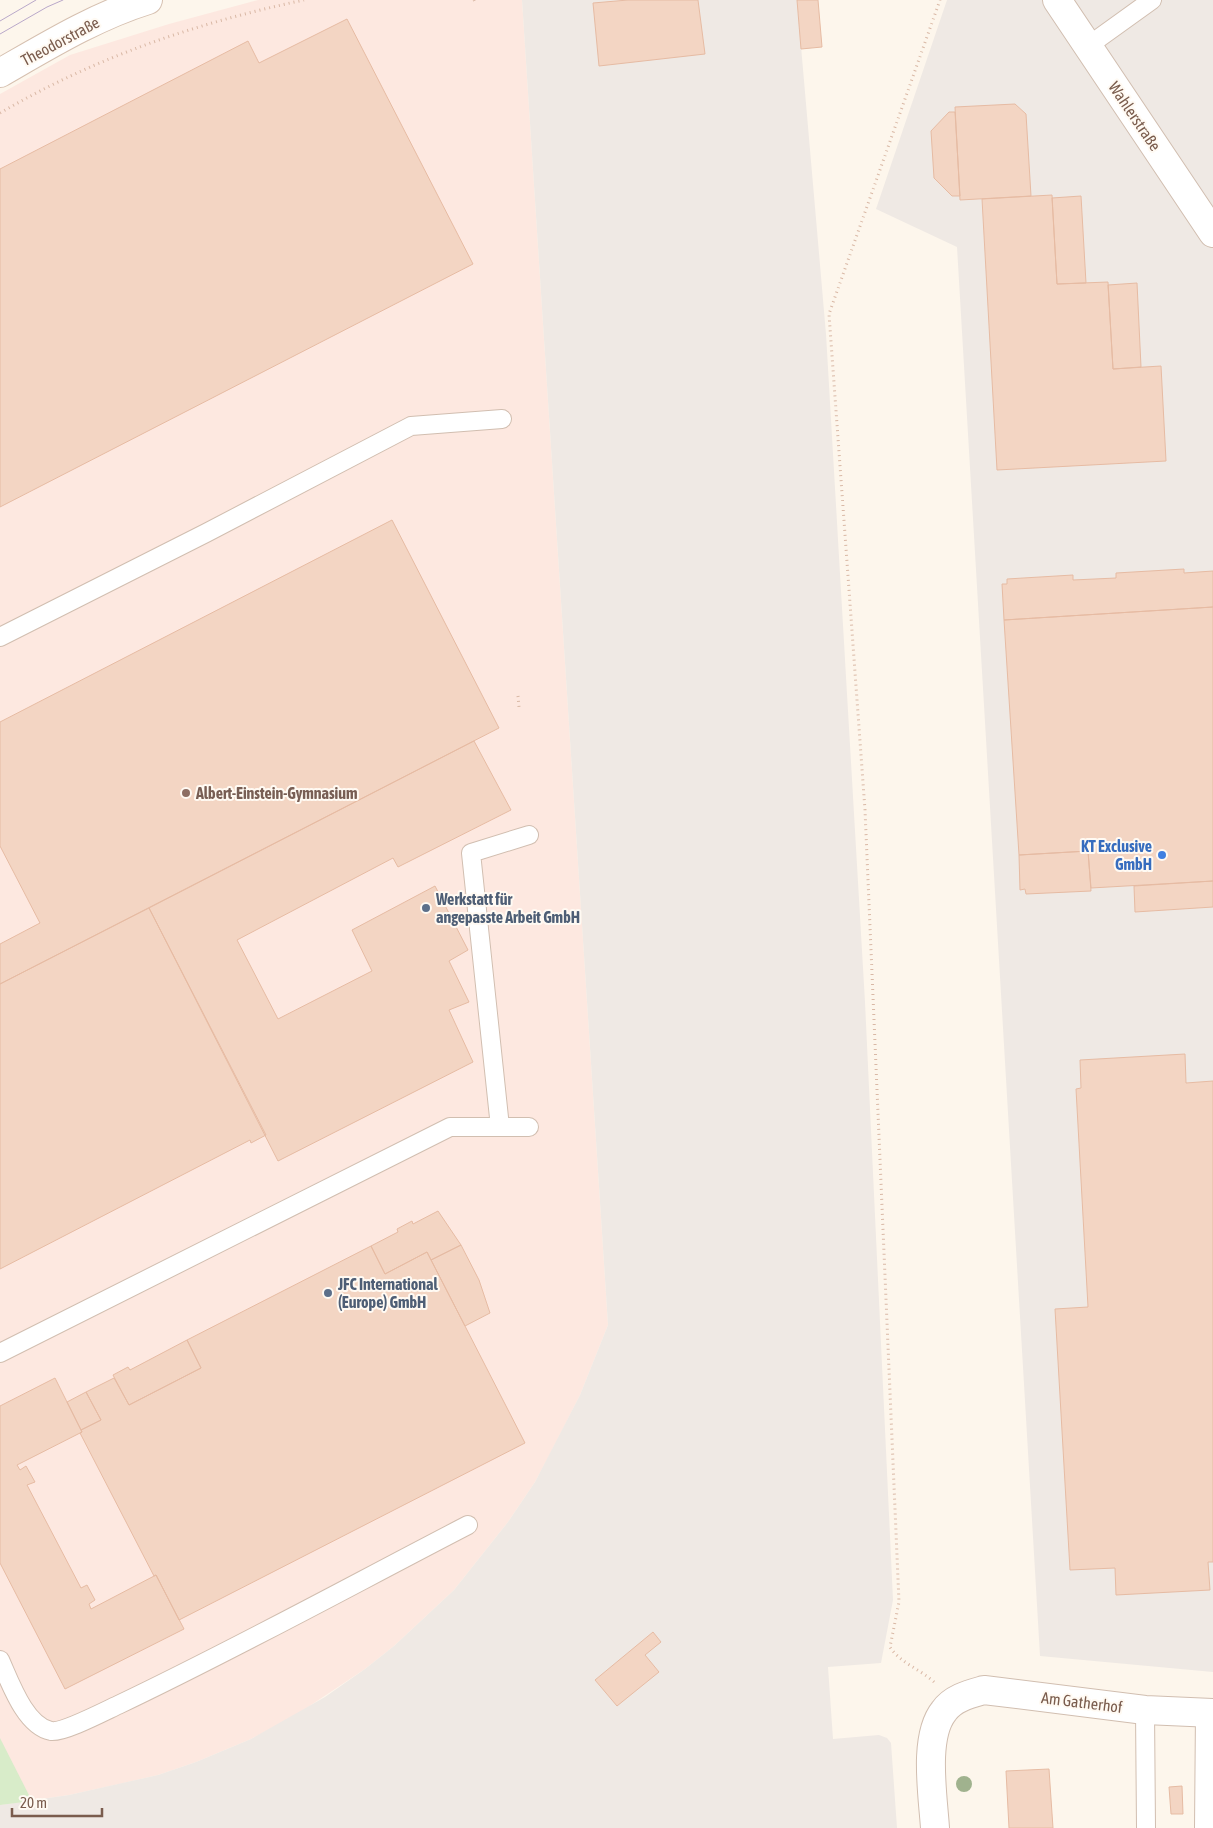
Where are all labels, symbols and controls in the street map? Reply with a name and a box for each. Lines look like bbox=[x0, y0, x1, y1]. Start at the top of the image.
street label: Theodorstraße bbox=[18, 13, 102, 69]
street label: Wahlerstraße bbox=[1105, 78, 1165, 154]
place label: Albert-Einstein-Gymnasium bbox=[195, 784, 358, 802]
marker: Albert-Einstein-Gymnasium bbox=[180, 787, 192, 799]
place label: KT Exclusive GmbH bbox=[1081, 837, 1152, 873]
marker: KT Exclusive GmbH bbox=[1156, 849, 1168, 861]
place label: Werkstatt für angepasste Arbeit GmbH bbox=[435, 890, 580, 926]
marker: Werkstatt für angepasste Arbeit GmbH bbox=[420, 902, 432, 914]
place label: JFC International (Europe) GmbH bbox=[337, 1275, 438, 1311]
marker: JFC International (Europe) GmbH bbox=[322, 1287, 334, 1299]
street label: Am Gatherhof bbox=[1040, 1688, 1124, 1716]
scale bar bbox=[12, 1786, 102, 1818]
text: 20 m bbox=[20, 1794, 47, 1811]

